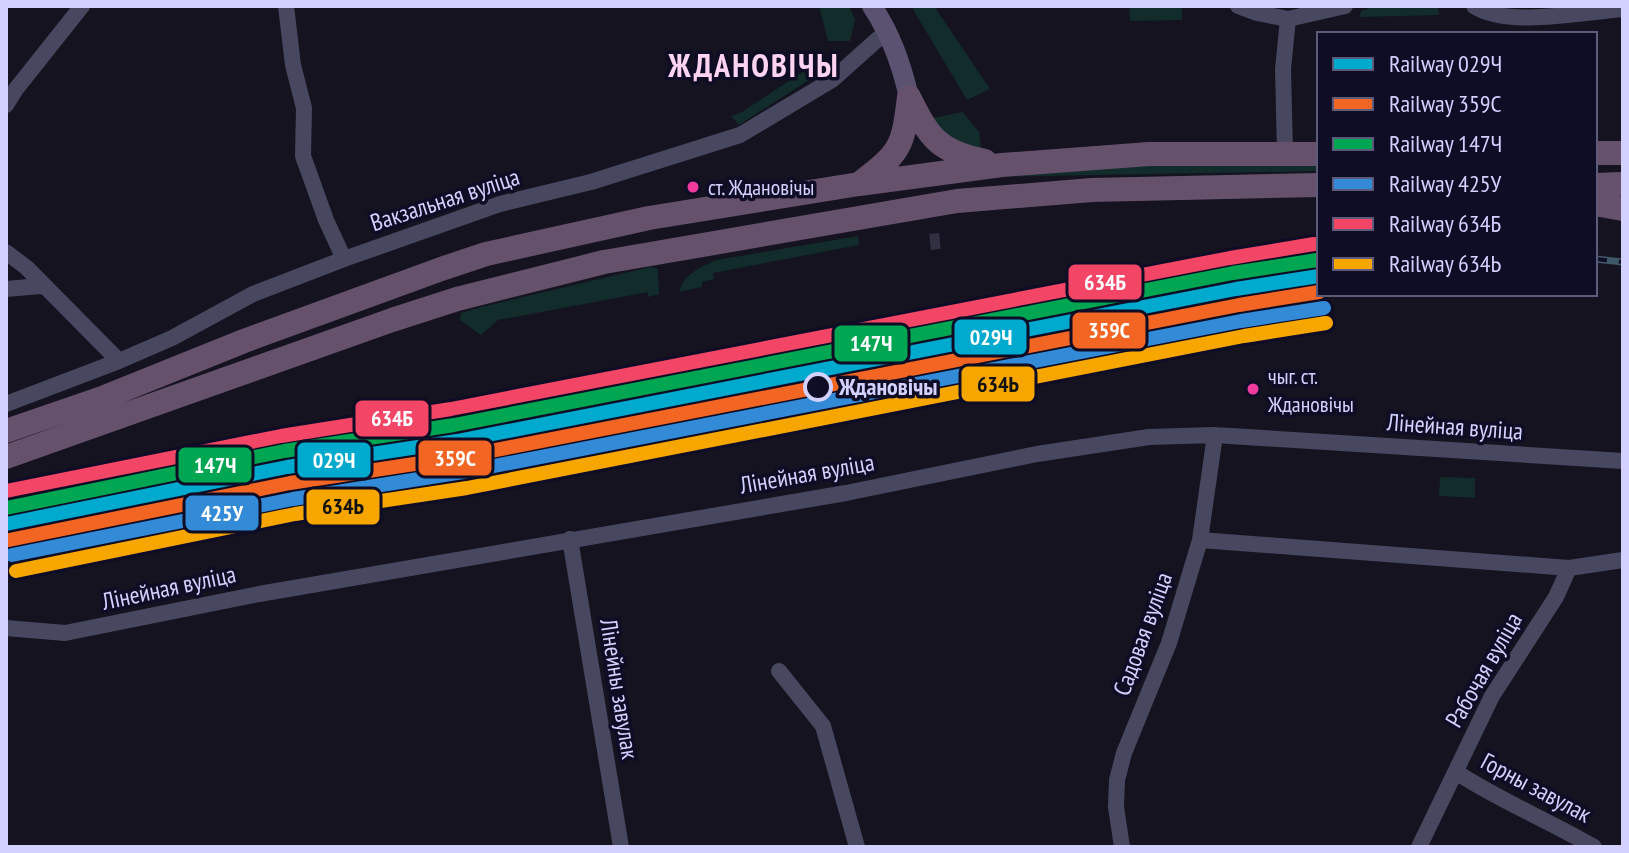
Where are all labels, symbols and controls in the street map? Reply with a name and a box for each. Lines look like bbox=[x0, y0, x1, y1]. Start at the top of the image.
legend bbox=[1317, 32, 1597, 296]
district label: ЖДАНОВІЧЫ bbox=[667, 44, 840, 86]
text: Railway 029Ч bbox=[1389, 48, 1502, 79]
text: Railway 359С bbox=[1389, 88, 1502, 119]
text: Railway 147Ч bbox=[1389, 128, 1502, 159]
street label: Вакзальная вуліца bbox=[366, 161, 523, 238]
text: Railway 425У bbox=[1389, 168, 1501, 199]
place label: ст. Ждановічы bbox=[708, 173, 814, 201]
marker: ст. Ждановічы bbox=[685, 179, 701, 195]
text: Railway 634Б bbox=[1389, 208, 1501, 239]
text: Railway 634Ь bbox=[1389, 248, 1501, 279]
line badge: 634Б bbox=[1067, 263, 1143, 301]
text: 634Б bbox=[1084, 268, 1127, 296]
line badge: 359С bbox=[1071, 311, 1147, 350]
text: 359С bbox=[1088, 316, 1130, 344]
line badge: 029Ч bbox=[953, 318, 1028, 356]
text: 029Ч bbox=[970, 323, 1012, 351]
line badge: 147Ч bbox=[833, 324, 909, 363]
text: 147Ч bbox=[850, 329, 892, 357]
place label: чыг. ст. Ждановічы bbox=[1267, 362, 1354, 418]
line badge: 634Ь bbox=[960, 365, 1036, 403]
text: 634Ь bbox=[977, 370, 1020, 398]
place label: Ждановічы bbox=[838, 371, 937, 402]
marker: Ждановічы bbox=[804, 373, 832, 401]
marker: чыг. ст. Ждановічы bbox=[1245, 381, 1261, 397]
line badge: 634Б bbox=[354, 399, 430, 438]
text: 634Б bbox=[371, 404, 414, 432]
street label: Лінейная вуліца bbox=[1385, 406, 1524, 447]
line badge: 359С bbox=[417, 439, 493, 477]
line badge: 029Ч bbox=[296, 441, 372, 479]
text: 359С bbox=[434, 444, 476, 472]
line badge: 147Ч bbox=[177, 446, 253, 484]
text: 029Ч bbox=[313, 446, 355, 474]
street label: Лінейная вуліца bbox=[736, 446, 877, 501]
text: 147Ч bbox=[194, 451, 236, 479]
line badge: 634Ь bbox=[305, 488, 381, 526]
text: 634Ь bbox=[322, 492, 365, 520]
line badge: 425У bbox=[184, 494, 260, 532]
text: 425У bbox=[201, 499, 244, 527]
street label: Лінейная вуліца bbox=[98, 558, 239, 617]
street label: Садовая вуліца bbox=[1106, 568, 1179, 700]
street label: Рабочая вуліца bbox=[1438, 607, 1529, 733]
street label: Лінейны завулак bbox=[593, 616, 646, 762]
street label: Горны завулак bbox=[1476, 746, 1597, 830]

